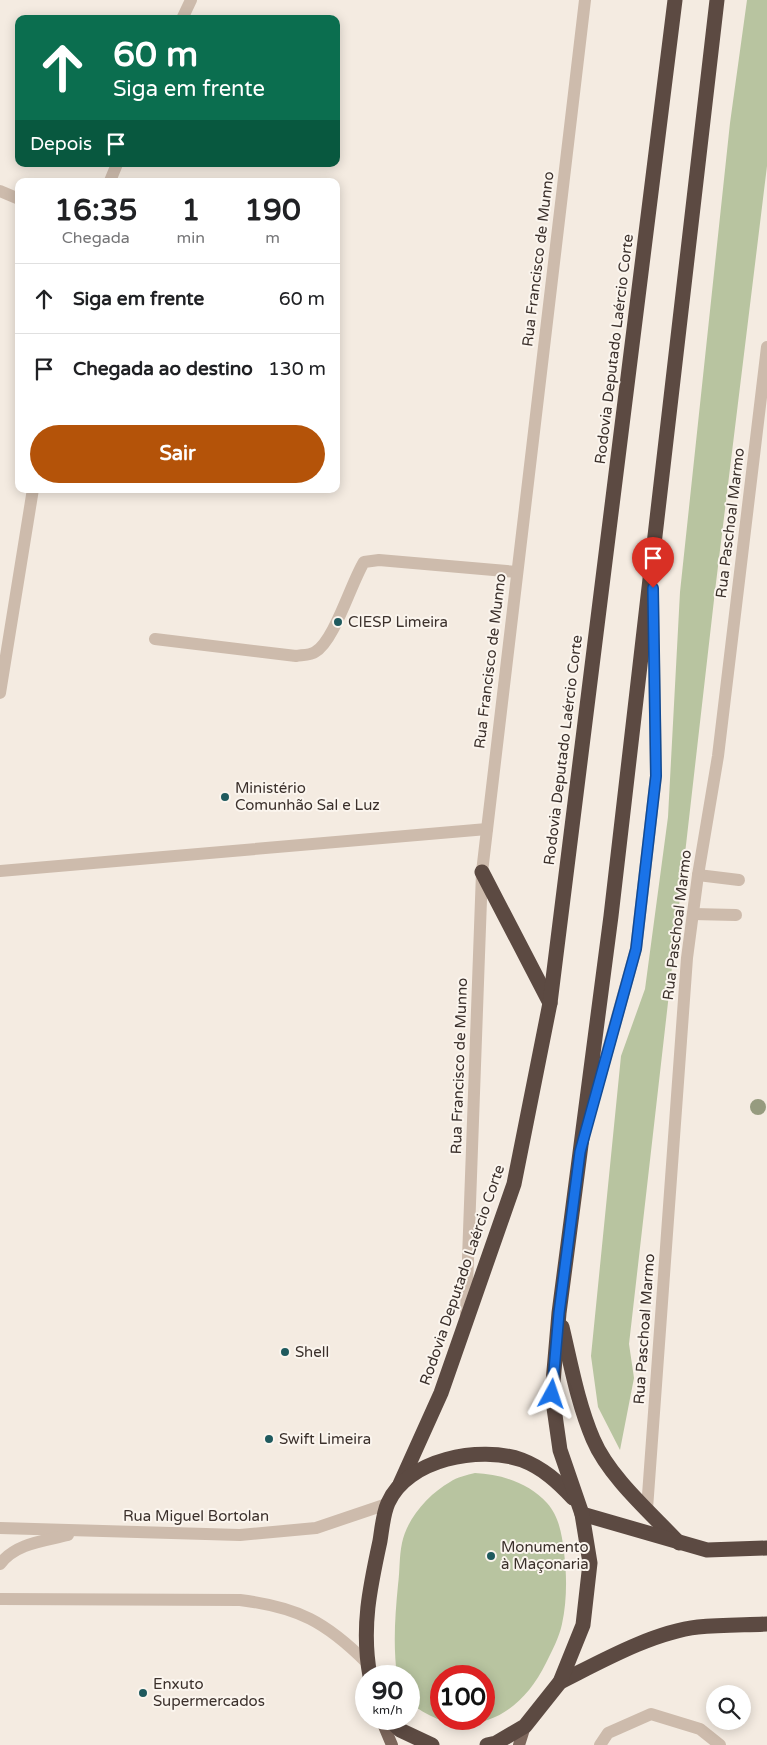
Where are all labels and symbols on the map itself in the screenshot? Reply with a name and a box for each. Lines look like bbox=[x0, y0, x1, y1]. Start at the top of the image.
street label: Rua Francisco de Munno bbox=[518, 170, 558, 348]
street label: Rodovia Deputado Laércio Corte bbox=[591, 233, 637, 465]
street label: Rua Paschoal Marmo bbox=[712, 447, 748, 599]
pin bbox=[632, 537, 674, 588]
street label: Rua Francisco de Munno bbox=[470, 572, 510, 750]
place label: CIESP Limeira bbox=[348, 613, 448, 631]
marker: CIESP Limeira bbox=[332, 616, 344, 628]
street label: Rodovia Deputado Laércio Corte bbox=[540, 634, 586, 866]
place label: Ministério Comunhão Sal e Luz bbox=[235, 779, 380, 814]
marker: Ministério Comunhão Sal e Luz bbox=[219, 791, 231, 803]
street label: Rua Paschoal Marmo bbox=[659, 849, 695, 1001]
street label: Rua Francisco de Munno bbox=[447, 977, 471, 1155]
street label: Rodovia Deputado Laércio Corte bbox=[416, 1162, 508, 1388]
street label: Rua Paschoal Marmo bbox=[630, 1253, 658, 1405]
place label: Shell bbox=[295, 1343, 329, 1361]
marker: Shell bbox=[279, 1346, 291, 1358]
position arrow bbox=[525, 1367, 577, 1419]
place label: Swift Limeira bbox=[279, 1430, 371, 1448]
marker: Swift Limeira bbox=[263, 1433, 275, 1445]
street label: Rua Miguel Bortolan bbox=[123, 1507, 269, 1525]
place label: Monumento à Maçonaria bbox=[501, 1538, 589, 1573]
marker: Monumento à Maçonaria bbox=[485, 1550, 497, 1562]
speed limit sign: 100 bbox=[430, 1665, 495, 1730]
place label: Enxuto Supermercados bbox=[153, 1675, 265, 1710]
marker: Enxuto Supermercados bbox=[137, 1687, 149, 1699]

